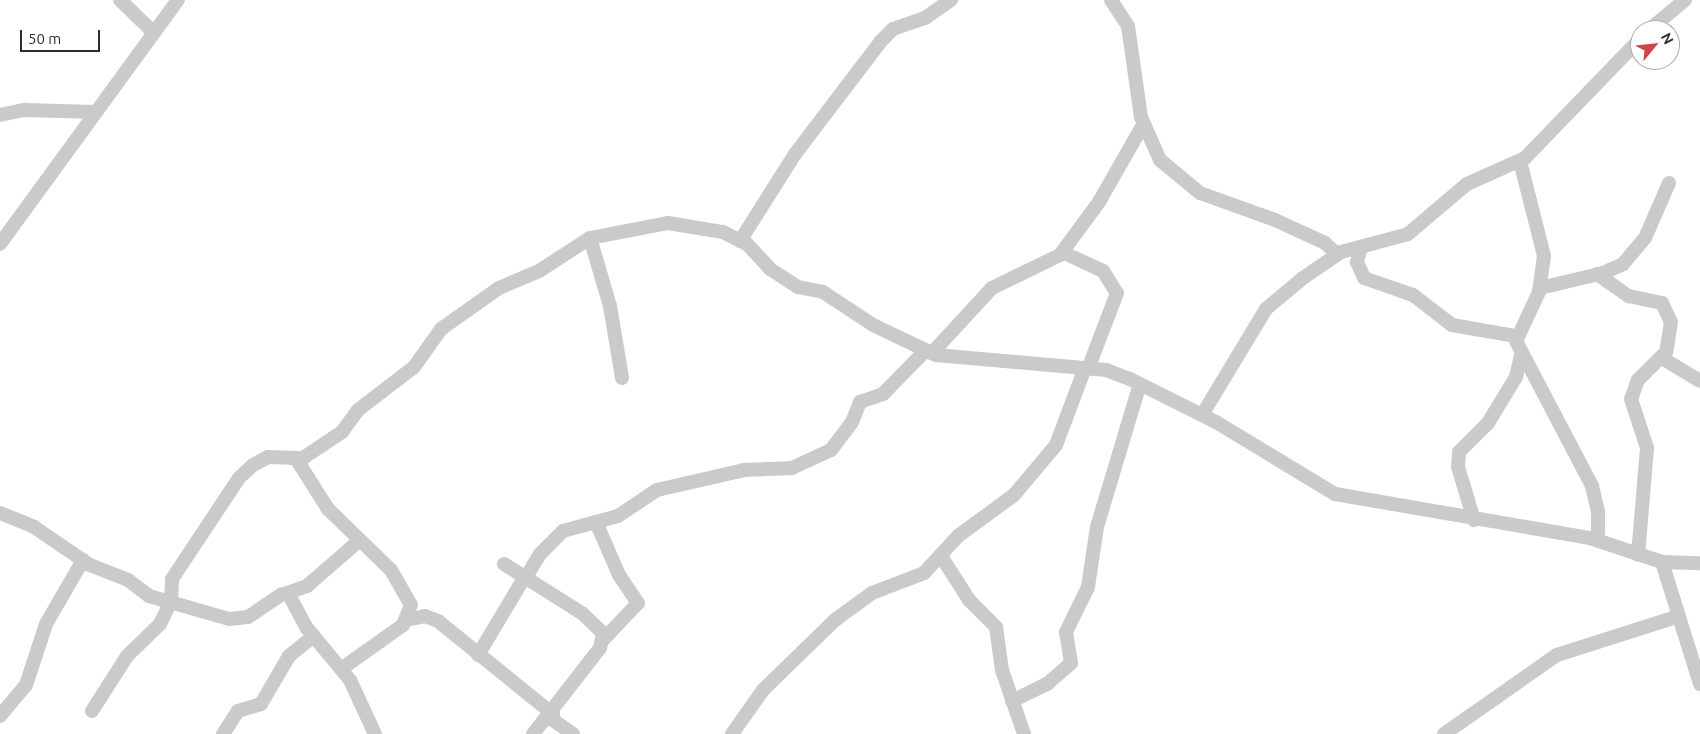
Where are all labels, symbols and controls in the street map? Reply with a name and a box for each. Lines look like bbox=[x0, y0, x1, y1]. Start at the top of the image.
scale bar bbox=[22, 20, 102, 52]
north arrow bbox=[1630, 20, 1680, 70]
text: 50 m bbox=[28, 30, 61, 47]
text: N bbox=[1658, 30, 1677, 47]

